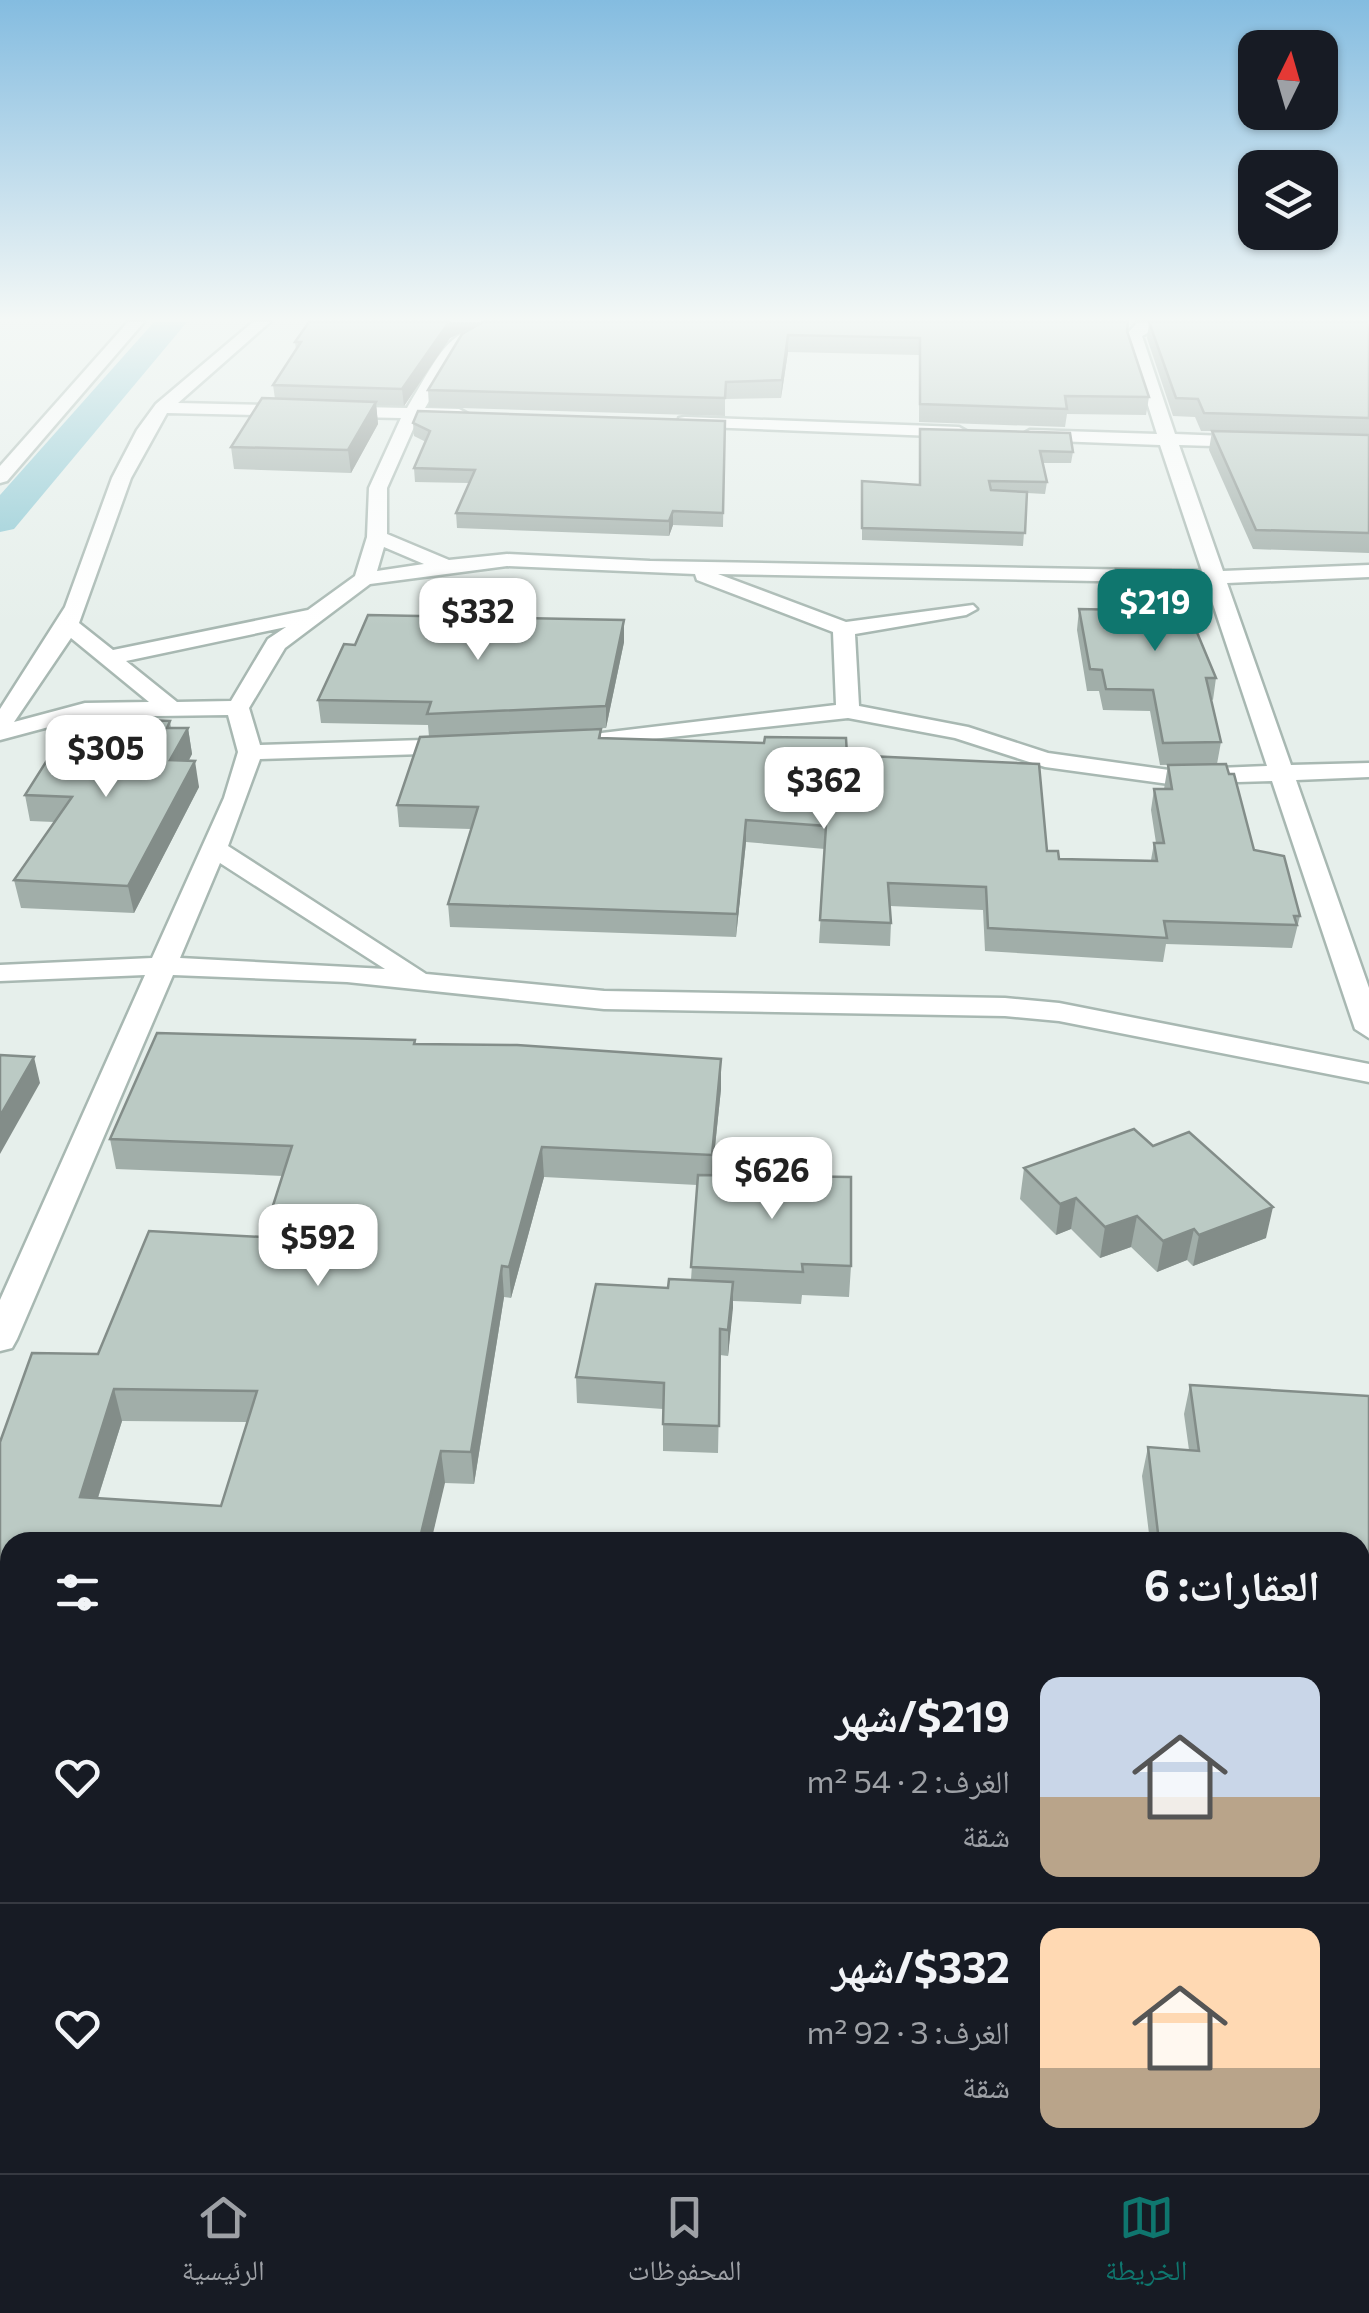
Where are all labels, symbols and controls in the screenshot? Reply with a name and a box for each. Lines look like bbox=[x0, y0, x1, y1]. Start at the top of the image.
north arrow bbox=[1238, 30, 1338, 130]
map controls bbox=[1238, 30, 1338, 250]
button: layers bbox=[1238, 150, 1338, 250]
pin: $219 bbox=[1096, 569, 1214, 654]
pin: $332 bbox=[419, 578, 537, 663]
text: $219 bbox=[1120, 581, 1190, 621]
text: $332 bbox=[441, 590, 515, 630]
pin: $305 bbox=[47, 715, 165, 800]
text: $305 bbox=[68, 727, 144, 767]
pin: $362 bbox=[765, 747, 883, 832]
text: $362 bbox=[787, 759, 861, 799]
pin: $626 bbox=[713, 1137, 831, 1222]
text: $626 bbox=[734, 1149, 810, 1189]
pin: $592 bbox=[259, 1204, 377, 1289]
text: $592 bbox=[281, 1216, 355, 1256]
text: العقارات: 6 bbox=[1144, 1558, 1320, 1610]
icon: filters bbox=[50, 1565, 105, 1620]
text: $219/شهر bbox=[835, 1689, 1010, 1741]
icon: home bbox=[1120, 1717, 1240, 1837]
icon: heart bbox=[50, 1750, 105, 1805]
text: الغرف: 2 · 54 m² bbox=[807, 1760, 1010, 1800]
text: شقة bbox=[962, 1814, 1010, 1854]
text: $332/شهر bbox=[832, 1940, 1010, 1992]
icon: home bbox=[1120, 1968, 1240, 2088]
icon: heart bbox=[50, 2001, 105, 2056]
text: الغرف: 3 · 92 m² bbox=[806, 2011, 1010, 2051]
text: شقة bbox=[962, 2065, 1010, 2105]
tab: الرئيسية bbox=[182, 2190, 265, 2298]
tab: المحفوظات bbox=[628, 2190, 742, 2298]
tab: الخريطة bbox=[1105, 2190, 1187, 2298]

